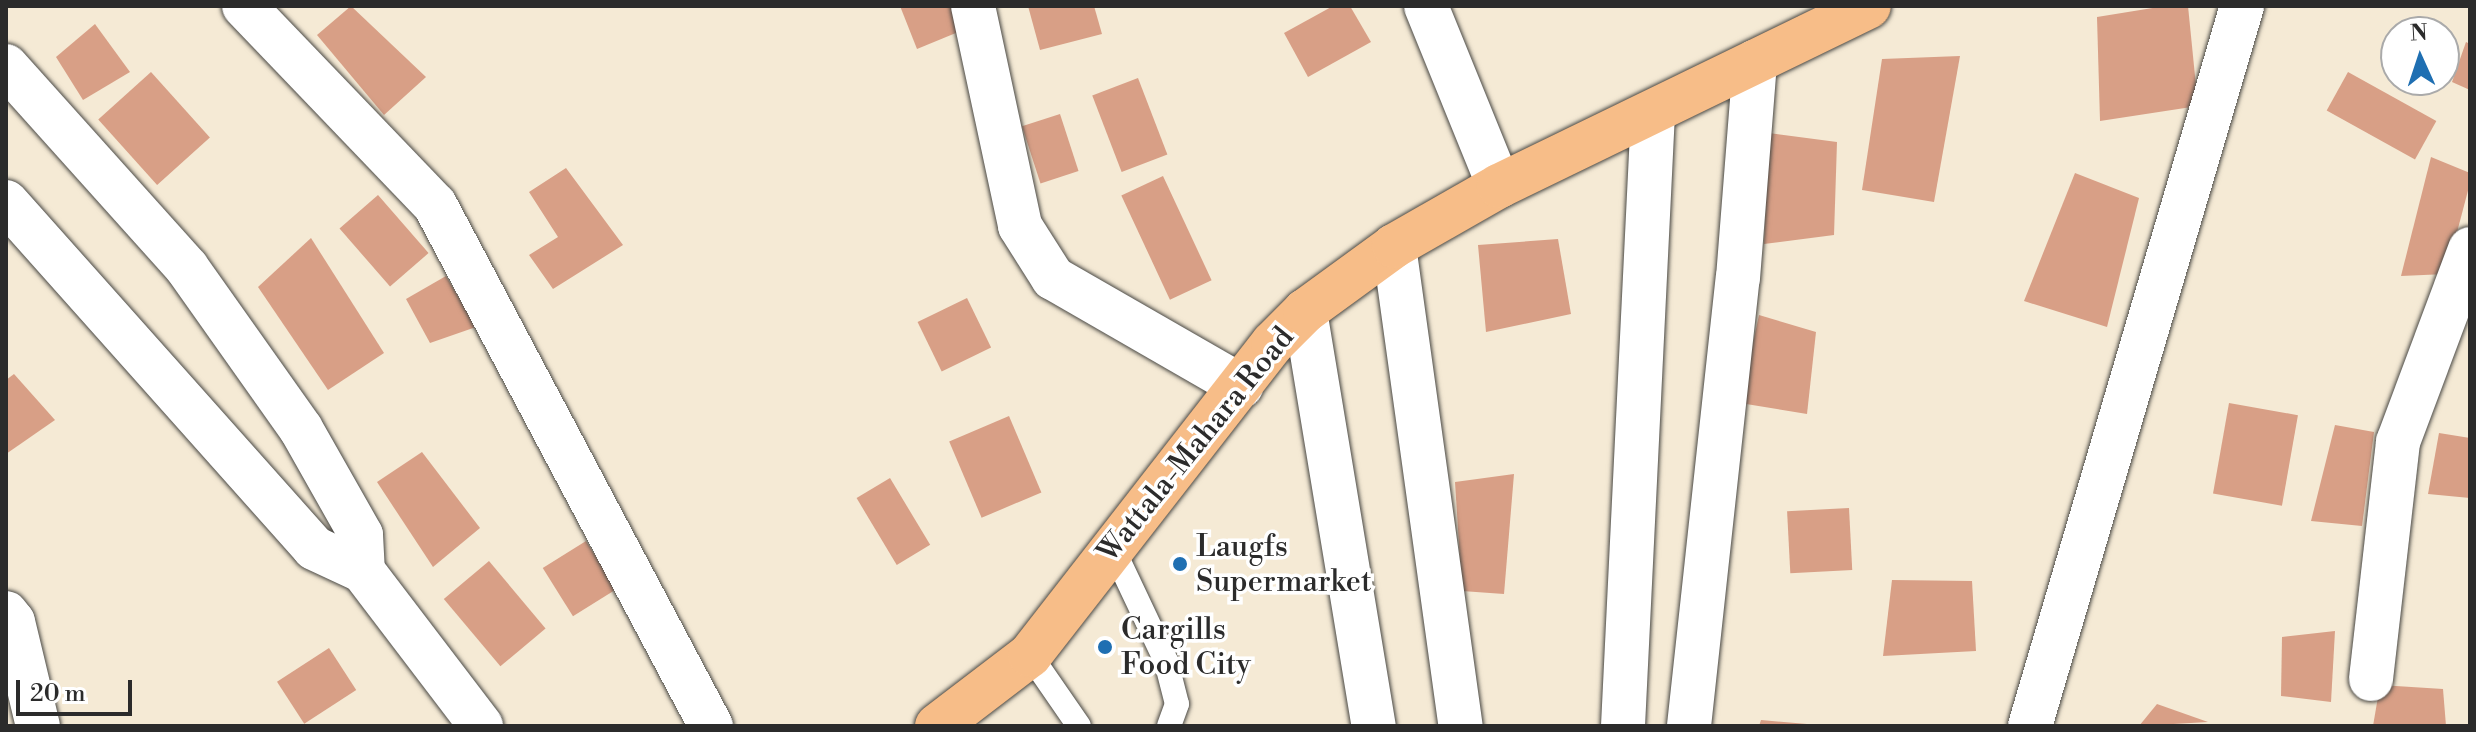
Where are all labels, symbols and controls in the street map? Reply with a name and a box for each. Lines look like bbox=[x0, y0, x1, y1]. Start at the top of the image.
north arrow bbox=[2380, 16, 2460, 96]
text: N bbox=[2409, 20, 2428, 47]
street label: Wattala-Mahara Road bbox=[1090, 320, 1302, 570]
place label: Laugfs Supermarket bbox=[1196, 529, 1372, 600]
marker: Laugfs Supermarket bbox=[1171, 555, 1189, 573]
place label: Cargills Food City bbox=[1121, 612, 1251, 682]
marker: Cargills Food City bbox=[1096, 638, 1114, 656]
scale bar bbox=[20, 664, 136, 714]
text: 20 m bbox=[30, 679, 86, 709]

